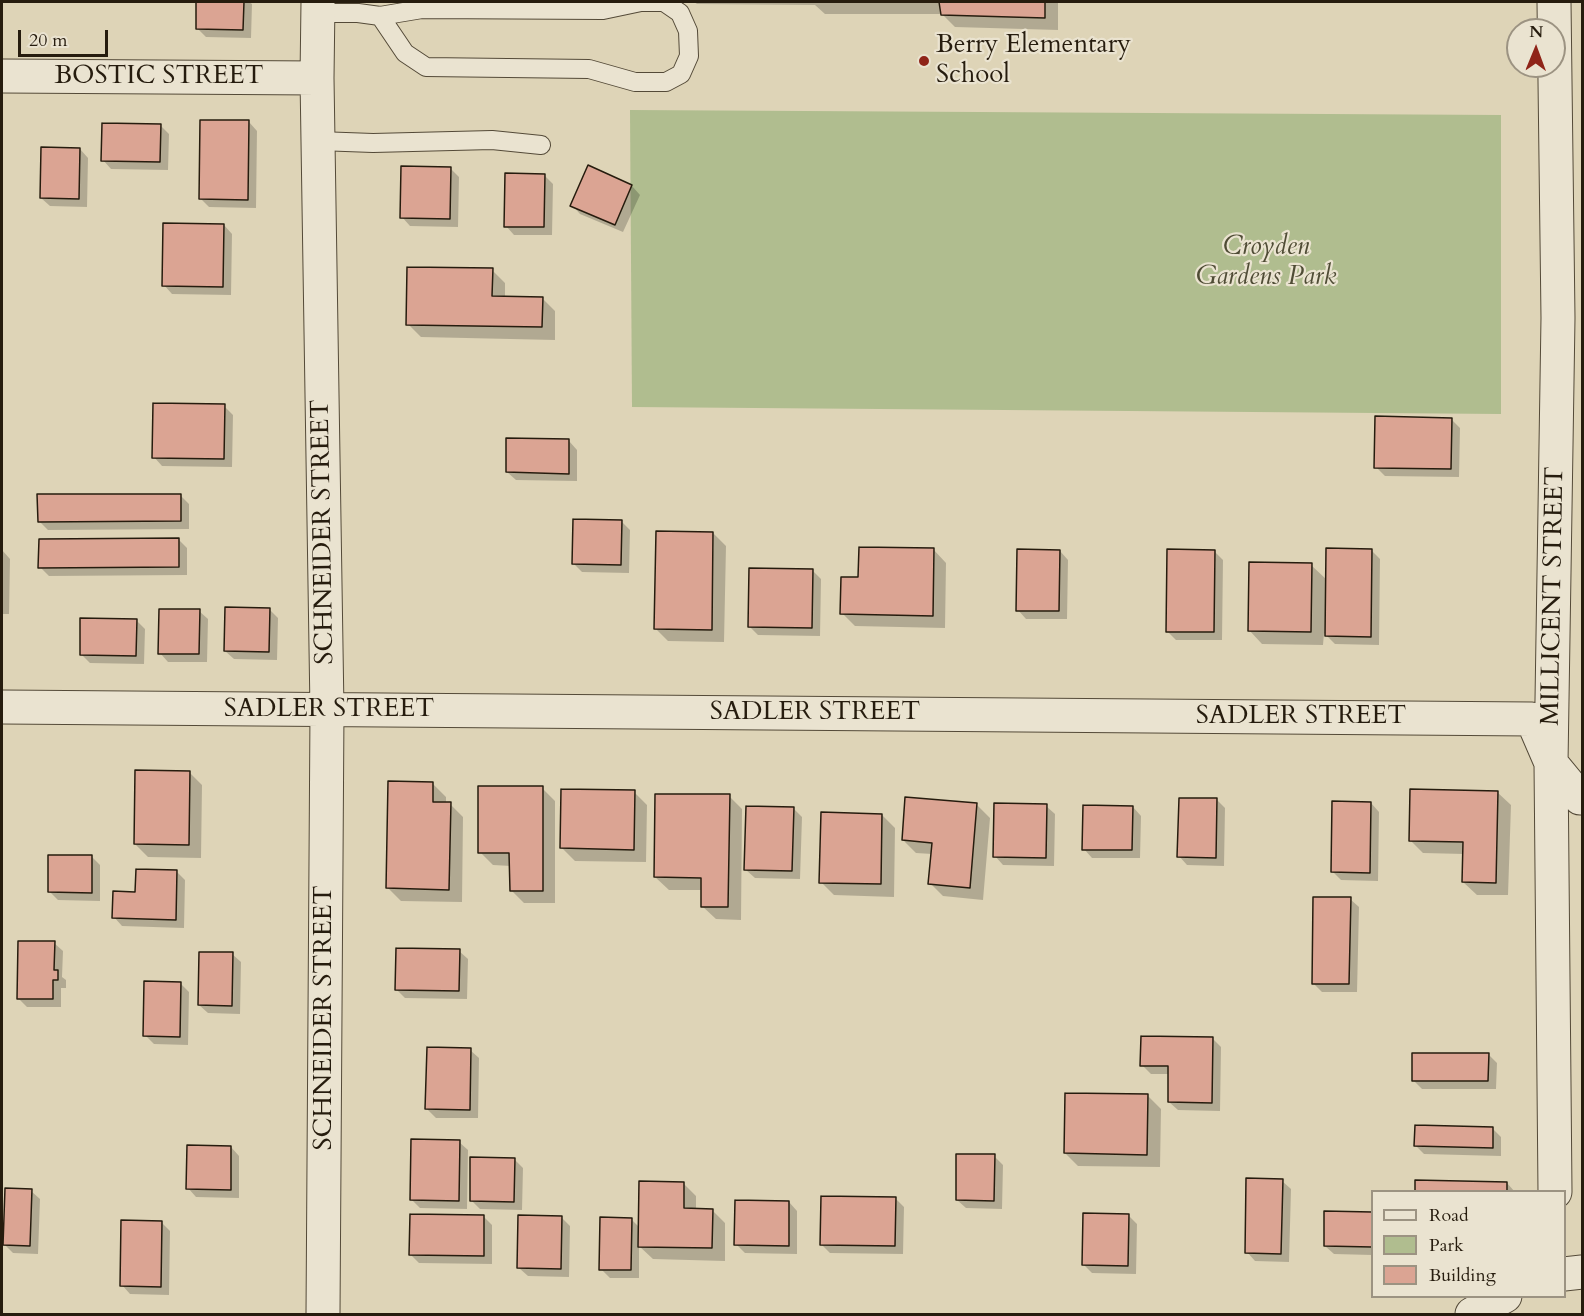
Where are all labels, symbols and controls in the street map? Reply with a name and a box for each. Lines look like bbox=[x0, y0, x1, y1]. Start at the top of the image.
scale bar bbox=[21, 18, 111, 56]
north arrow bbox=[1506, 18, 1566, 78]
text: N bbox=[1529, 21, 1543, 43]
text: 20 m bbox=[29, 28, 68, 53]
place label: Berry Elementary School bbox=[936, 30, 1131, 92]
marker: Berry Elementary School bbox=[917, 54, 931, 68]
street label: BOSTIC STREET bbox=[54, 61, 264, 93]
park label: Croyden Gardens Park bbox=[1196, 232, 1336, 294]
street label: SCHNEIDER STREET bbox=[306, 399, 342, 665]
street label: MILLICENT STREET bbox=[1536, 466, 1572, 726]
street label: SADLER STREET bbox=[224, 694, 434, 726]
street label: SADLER STREET bbox=[710, 697, 920, 729]
street label: SADLER STREET bbox=[1196, 701, 1406, 733]
street label: SCHNEIDER STREET bbox=[309, 885, 341, 1151]
legend bbox=[1371, 1190, 1566, 1298]
text: Road bbox=[1429, 1203, 1469, 1228]
text: Park bbox=[1429, 1233, 1464, 1258]
text: Building bbox=[1429, 1263, 1496, 1288]

